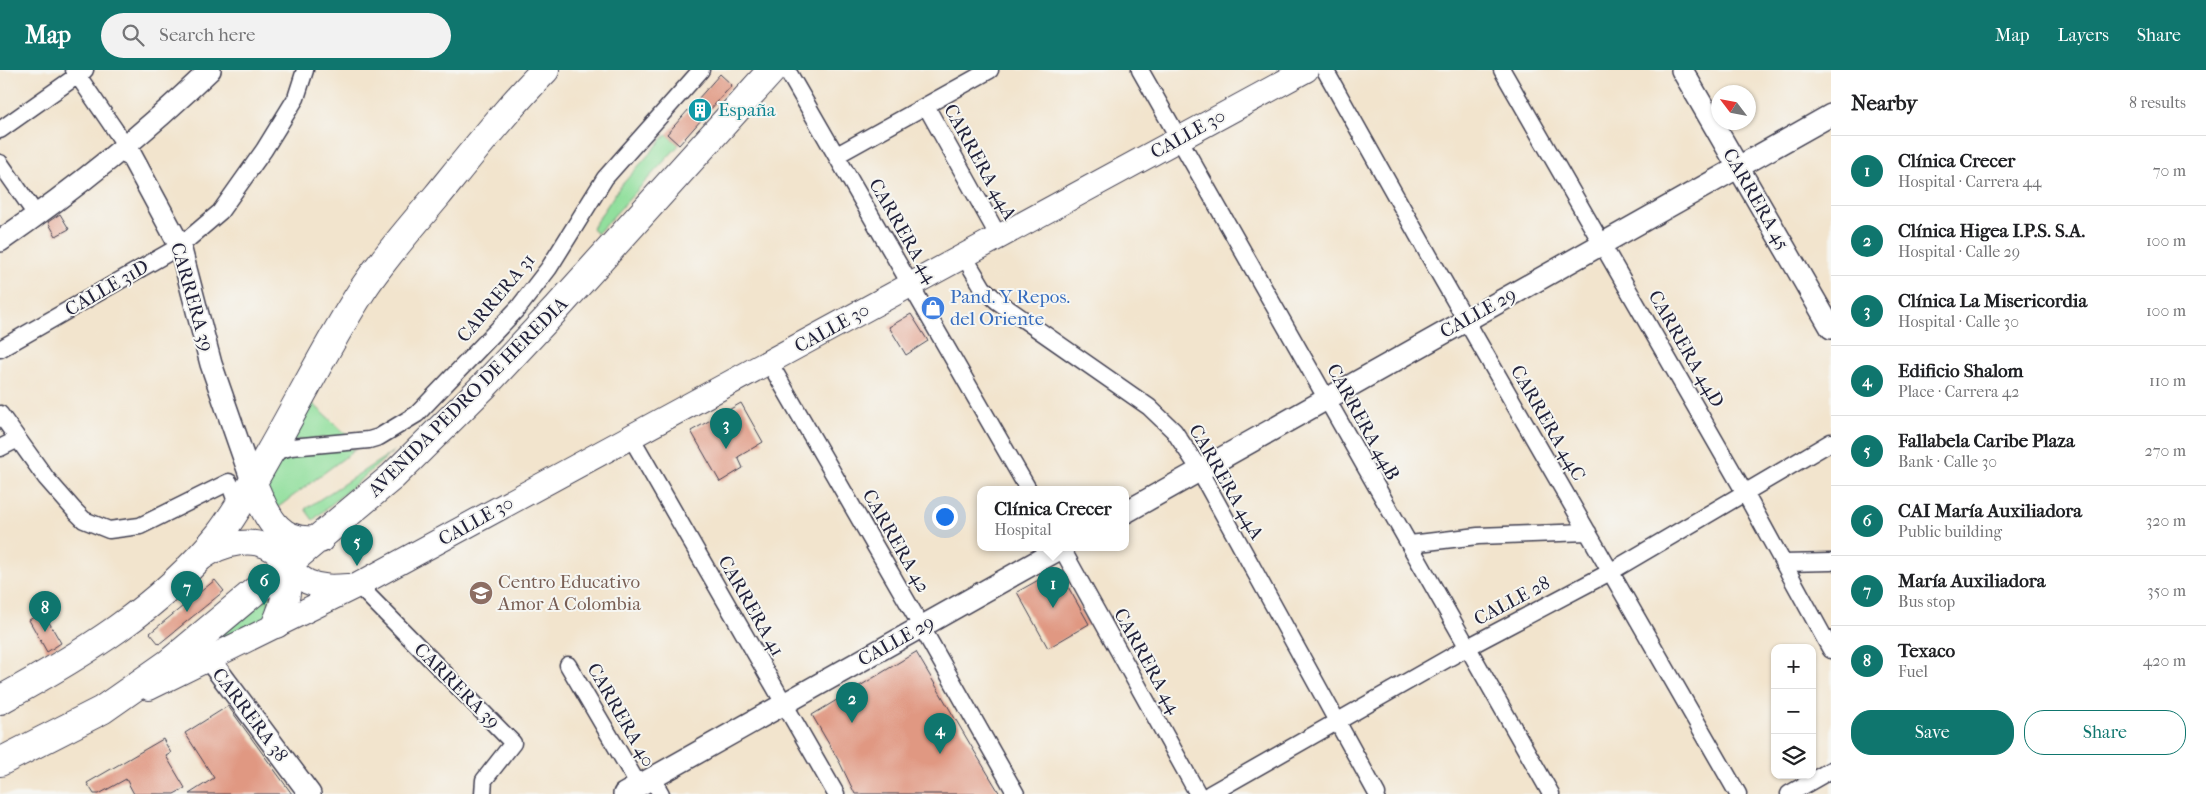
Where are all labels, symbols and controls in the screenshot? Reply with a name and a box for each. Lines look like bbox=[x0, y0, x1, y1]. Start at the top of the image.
search box bbox=[101, 13, 451, 58]
text: Map bbox=[25, 21, 71, 49]
icon: search bbox=[119, 21, 147, 49]
text: Search here bbox=[159, 24, 255, 46]
text: Map bbox=[1995, 25, 2029, 46]
text: Layers bbox=[2057, 25, 2109, 46]
text: Share bbox=[2137, 25, 2181, 46]
north arrow bbox=[1711, 85, 1756, 130]
text: Nearby bbox=[1851, 91, 1917, 115]
text: 8 results bbox=[2129, 93, 2186, 112]
building icon: España bbox=[687, 97, 713, 123]
place label: España bbox=[718, 99, 776, 121]
street label: CARRERA 44A bbox=[939, 100, 1021, 224]
street label: CALLE 30 bbox=[1147, 105, 1229, 163]
street label: CARRERA 45 bbox=[1718, 144, 1794, 254]
text: Clínica Crecer bbox=[1898, 150, 2015, 172]
text: 1 bbox=[1864, 161, 1870, 180]
text: 70 m bbox=[2153, 161, 2186, 180]
text: Hospital · Carrera 44 bbox=[1898, 172, 2042, 191]
street label: CARRERA 44 bbox=[864, 175, 942, 288]
text: Clínica Higea I.P.S. S.A. bbox=[1898, 220, 2085, 242]
text: 2 bbox=[1863, 231, 1871, 250]
text: 100 m bbox=[2146, 231, 2186, 250]
street label: CARRERA 39 bbox=[166, 240, 218, 354]
text: Hospital · Calle 29 bbox=[1898, 242, 2020, 261]
street label: CARRERA 31 bbox=[453, 249, 539, 347]
street label: CALLE 31D bbox=[61, 255, 153, 321]
street label: CALLE 29 bbox=[1436, 283, 1520, 343]
place label: Pand. Y Repos. del Oriente bbox=[950, 286, 1070, 330]
street label: CARRERA 44D bbox=[1644, 287, 1728, 411]
text: Clínica La Misericordia bbox=[1898, 290, 2087, 312]
street label: AVENIDA PEDRO DE HEREDIA bbox=[363, 292, 573, 502]
shop icon: Pand. Y Repos. del Oriente bbox=[920, 295, 946, 321]
street label: CALLE 30 bbox=[791, 299, 873, 357]
text: 3 bbox=[1864, 301, 1870, 320]
text: 100 m bbox=[2146, 301, 2186, 320]
text: Hospital · Calle 30 bbox=[1898, 312, 2019, 331]
street label: CARRERA 44B bbox=[1322, 360, 1404, 484]
text: Edificio Shalom bbox=[1898, 360, 2023, 382]
street label: CARRERA 44C bbox=[1506, 361, 1590, 485]
text: 4 bbox=[1862, 371, 1872, 390]
text: 110 m bbox=[2149, 371, 2186, 390]
text: Place · Carrera 42 bbox=[1898, 382, 2019, 401]
pin: 3 bbox=[710, 408, 742, 449]
street label: CARRERA 44A bbox=[1184, 421, 1268, 544]
text: Fallabela Caribe Plaza bbox=[1898, 430, 2075, 452]
text: 5 bbox=[1864, 441, 1870, 460]
text: 270 m bbox=[2145, 441, 2186, 460]
text: Bank · Calle 30 bbox=[1898, 452, 1997, 471]
street label: CARRERA 42 bbox=[858, 486, 934, 597]
popup bbox=[977, 486, 1129, 551]
street label: CALLE 30 bbox=[435, 492, 517, 550]
text: Clínica Crecer bbox=[994, 498, 1112, 520]
text: CAI María Auxiliadora bbox=[1898, 500, 2082, 522]
your location bbox=[932, 504, 958, 530]
text: 6 bbox=[1863, 511, 1871, 530]
text: 320 m bbox=[2146, 511, 2186, 530]
text: Hospital bbox=[994, 520, 1052, 539]
text: Public building bbox=[1898, 522, 2002, 541]
pin: 5 bbox=[341, 525, 373, 566]
street label: CARRERA 41 bbox=[713, 552, 789, 660]
pin: 6 bbox=[248, 564, 280, 605]
pin: 1 bbox=[1037, 567, 1069, 608]
text: María Auxiliadora bbox=[1898, 570, 2046, 592]
pin: 7 bbox=[171, 571, 203, 612]
place label: Centro Educativo Amor A Colombia bbox=[497, 571, 641, 615]
street label: CALLE 28 bbox=[1470, 572, 1554, 630]
school or university icon: Centro Educativo Amor A Colombia bbox=[468, 580, 494, 606]
text: 7 bbox=[1863, 581, 1871, 600]
text: 350 m bbox=[2147, 581, 2186, 600]
pin: 8 bbox=[29, 591, 61, 632]
text: Bus stop bbox=[1898, 592, 1955, 611]
street label: CARRERA 44 bbox=[1109, 605, 1185, 718]
street label: CALLE 29 bbox=[854, 611, 938, 671]
street label: CARRERA 39 bbox=[410, 639, 504, 733]
text: Texaco bbox=[1898, 640, 1955, 662]
map controls bbox=[1771, 644, 1816, 779]
button: + bbox=[1771, 644, 1816, 689]
text: 8 bbox=[1863, 651, 1871, 670]
text: 420 m bbox=[2143, 651, 2186, 670]
street label: CARRERA 40 bbox=[582, 659, 660, 771]
text: Fuel bbox=[1898, 662, 1928, 681]
street label: CARRERA 38 bbox=[208, 664, 292, 766]
pin: 2 bbox=[836, 682, 868, 723]
button: − bbox=[1771, 689, 1816, 734]
button: Save bbox=[1851, 710, 2014, 755]
button: Share bbox=[2024, 710, 2186, 755]
pin: 4 bbox=[924, 713, 956, 754]
button: layers bbox=[1771, 734, 1816, 779]

